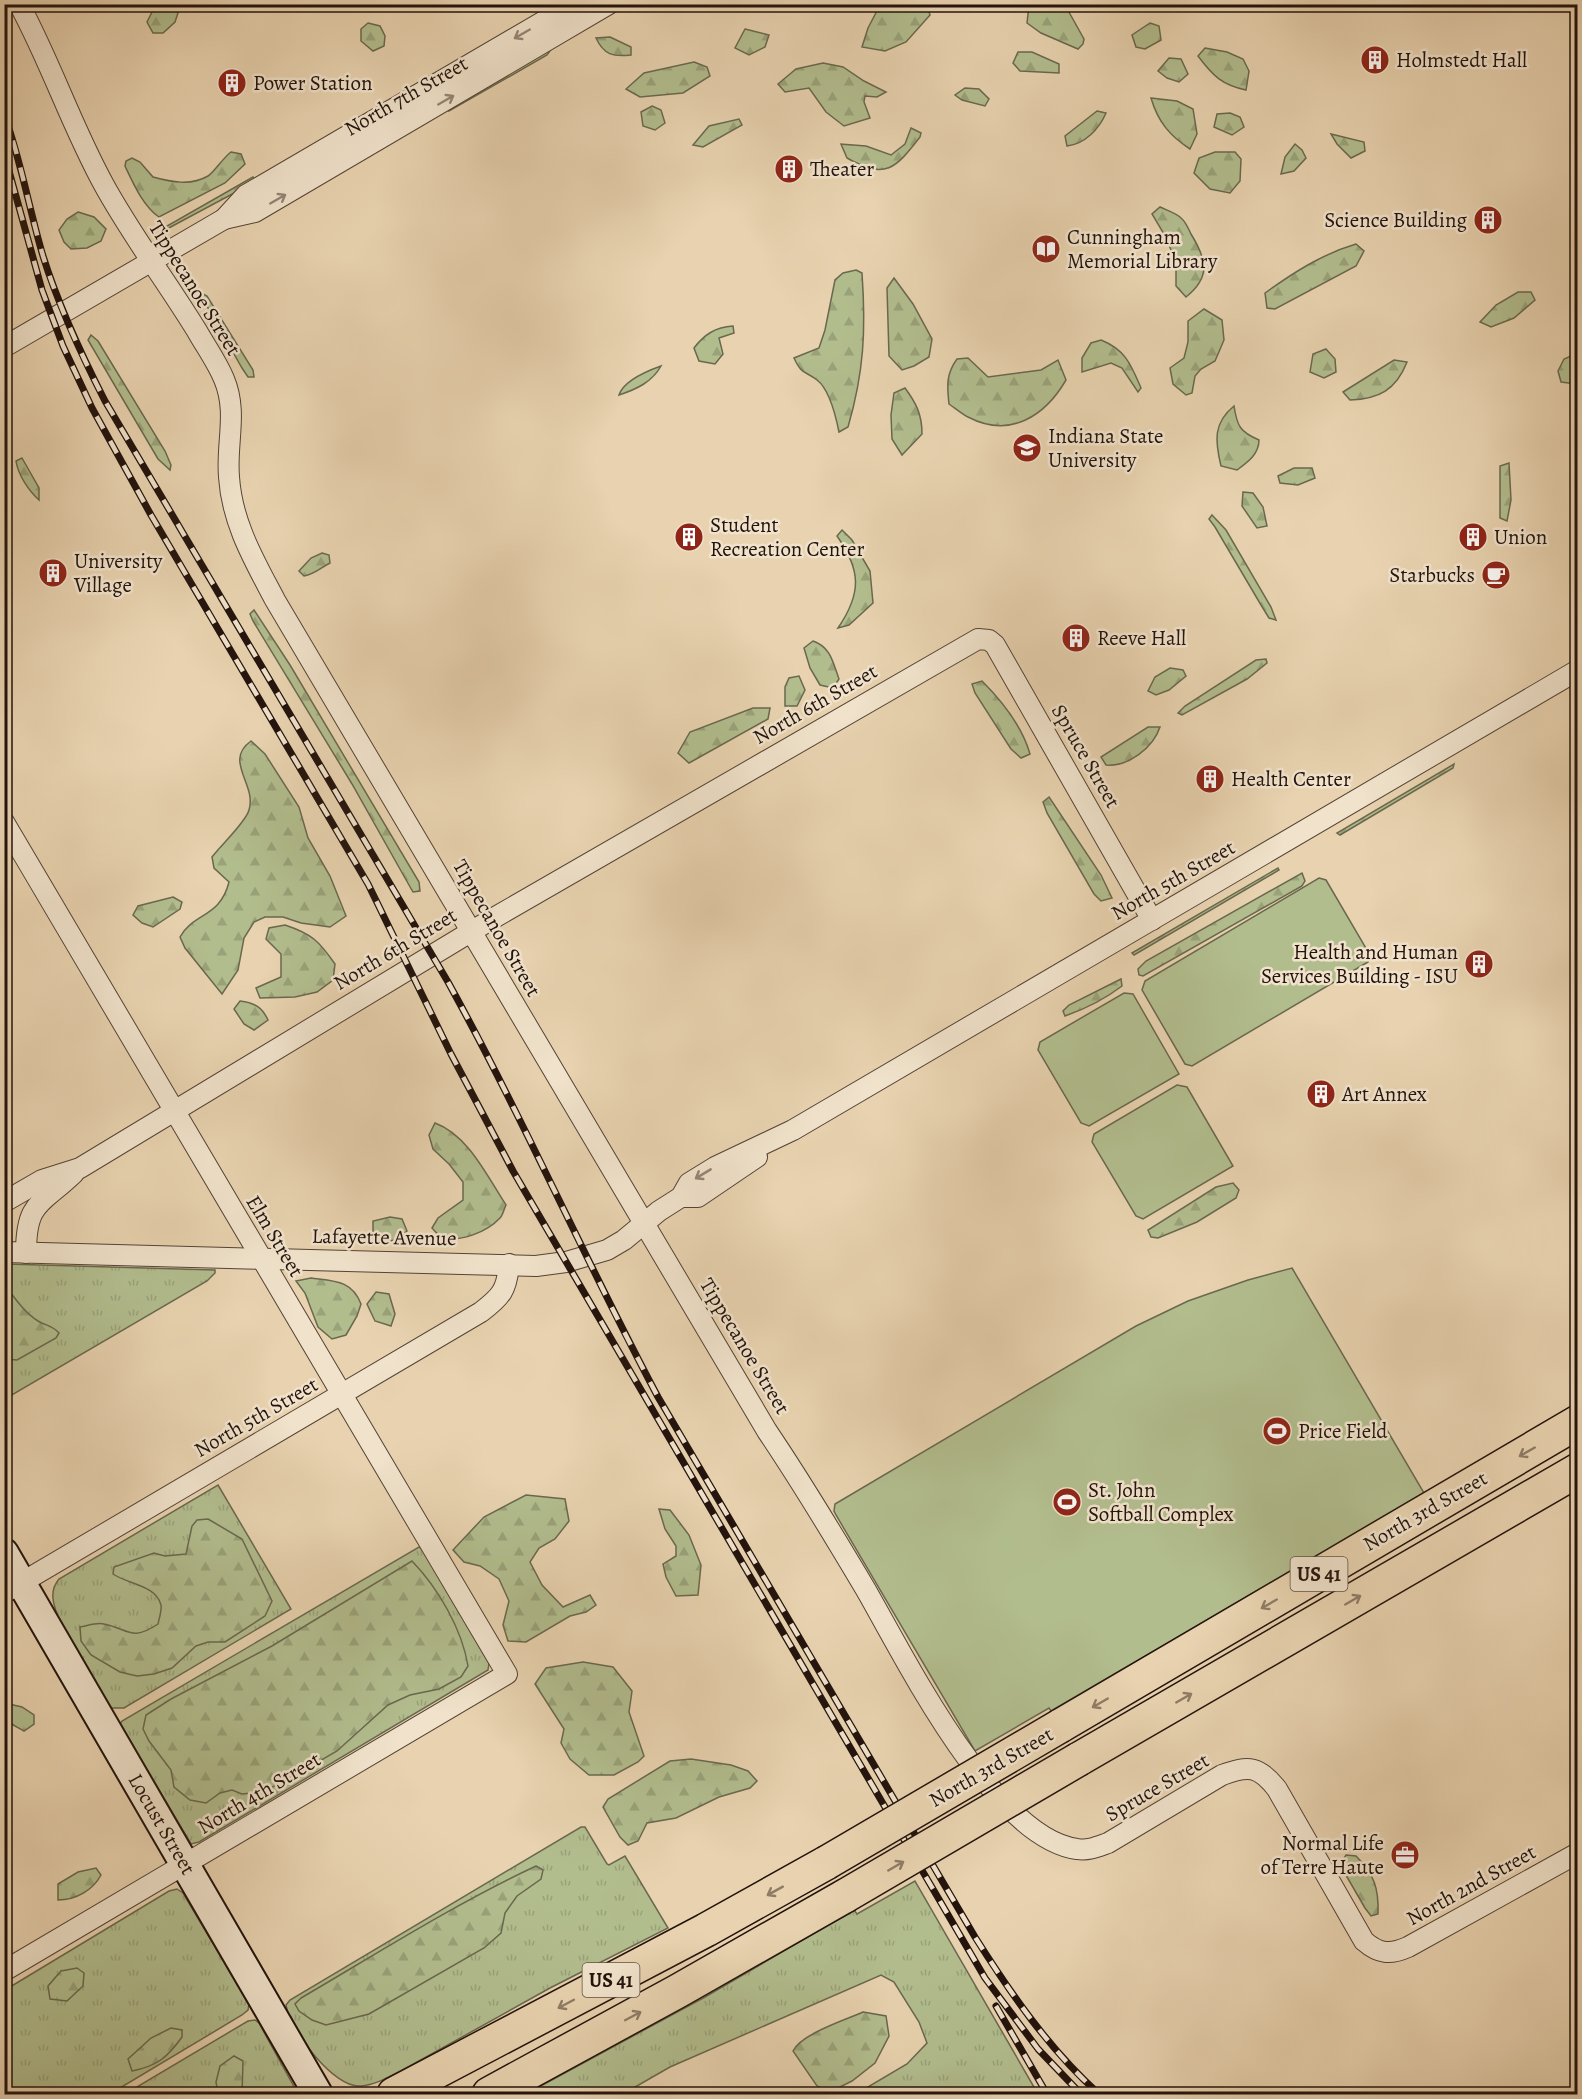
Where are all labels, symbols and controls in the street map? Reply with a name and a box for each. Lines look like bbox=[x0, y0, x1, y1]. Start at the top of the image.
one-way arrow bbox=[514, 28, 531, 40]
building icon: Holmstedt Hall bbox=[1359, 44, 1391, 76]
place label: Holmstedt Hall bbox=[1396, 46, 1527, 74]
street label: North 7th Street bbox=[339, 49, 473, 143]
building icon: Power Station bbox=[216, 67, 248, 99]
place label: Power Station bbox=[253, 69, 373, 97]
one-way arrow bbox=[437, 94, 454, 106]
building icon: Theater bbox=[773, 153, 805, 185]
place label: Theater bbox=[810, 155, 874, 183]
one-way arrow bbox=[269, 193, 286, 205]
building icon: Science Building bbox=[1472, 204, 1504, 236]
place label: Science Building bbox=[1324, 206, 1467, 234]
street label: Tippecanoe Street bbox=[142, 215, 248, 361]
place label: Cunningham Memorial Library bbox=[1067, 223, 1218, 275]
library icon: Cunningham Memorial Library bbox=[1030, 233, 1062, 265]
place label: Indiana State University bbox=[1048, 422, 1164, 474]
school or university icon: Indiana State University bbox=[1011, 432, 1043, 464]
place label: Student Recreation Center bbox=[710, 511, 865, 563]
building icon: Student Recreation Center bbox=[673, 521, 705, 553]
building icon: Union bbox=[1457, 521, 1489, 553]
place label: Union bbox=[1494, 523, 1547, 551]
place label: University Village bbox=[73, 547, 163, 599]
building icon: University Village bbox=[37, 557, 69, 589]
cafe icon: Starbucks bbox=[1480, 559, 1512, 591]
place label: Starbucks bbox=[1389, 561, 1475, 589]
building icon: Reeve Hall bbox=[1060, 622, 1092, 654]
place label: Reeve Hall bbox=[1097, 624, 1186, 652]
street label: North 6th Street bbox=[748, 657, 882, 751]
street label: Spruce Street bbox=[1045, 699, 1127, 813]
building icon: Health Center bbox=[1194, 763, 1226, 795]
place label: Health Center bbox=[1231, 765, 1351, 793]
street label: North 5th Street bbox=[1106, 833, 1240, 927]
street label: Tippecanoe Street bbox=[446, 854, 548, 1002]
street label: North 6th Street bbox=[328, 901, 462, 997]
place label: Health and Human Services Building - ISU bbox=[1261, 938, 1458, 990]
building icon: Health and Human Services Building - ISU bbox=[1463, 948, 1495, 980]
building icon: Art Annex bbox=[1305, 1078, 1337, 1110]
place label: Art Annex bbox=[1341, 1080, 1427, 1108]
one-way arrow bbox=[695, 1169, 712, 1181]
street label: Elm Street bbox=[240, 1190, 310, 1282]
street label: Lafayette Avenue bbox=[311, 1222, 457, 1252]
street label: Tippecanoe Street bbox=[693, 1273, 797, 1419]
street label: North 5th Street bbox=[189, 1370, 323, 1464]
sports icon: Price Field bbox=[1261, 1415, 1293, 1447]
place label: Price Field bbox=[1298, 1417, 1388, 1445]
one-way arrow bbox=[1519, 1446, 1536, 1458]
street label: North 3rd Street bbox=[1358, 1464, 1492, 1558]
place label: St. John Softball Complex bbox=[1088, 1476, 1234, 1528]
sports icon: St. John Softball Complex bbox=[1051, 1486, 1083, 1518]
road number: US 41 bbox=[1290, 1557, 1348, 1591]
one-way arrow bbox=[1344, 1594, 1361, 1606]
one-way arrow bbox=[1260, 1598, 1277, 1610]
one-way arrow bbox=[1175, 1691, 1192, 1703]
one-way arrow bbox=[1092, 1697, 1109, 1709]
street label: North 3rd Street bbox=[924, 1720, 1058, 1814]
street label: North 4th Street bbox=[192, 1745, 326, 1841]
street label: Spruce Street bbox=[1100, 1746, 1214, 1828]
street label: Locust Street bbox=[122, 1768, 202, 1880]
place label: Normal Life of Terre Haute bbox=[1260, 1829, 1384, 1881]
street label: North 2nd Street bbox=[1401, 1838, 1541, 1932]
office icon: Normal Life of Terre Haute bbox=[1389, 1839, 1421, 1871]
one-way arrow bbox=[887, 1860, 904, 1872]
one-way arrow bbox=[767, 1886, 784, 1898]
road number: US 41 bbox=[582, 1963, 640, 1997]
one-way arrow bbox=[558, 1999, 576, 2010]
one-way arrow bbox=[623, 2010, 641, 2021]

